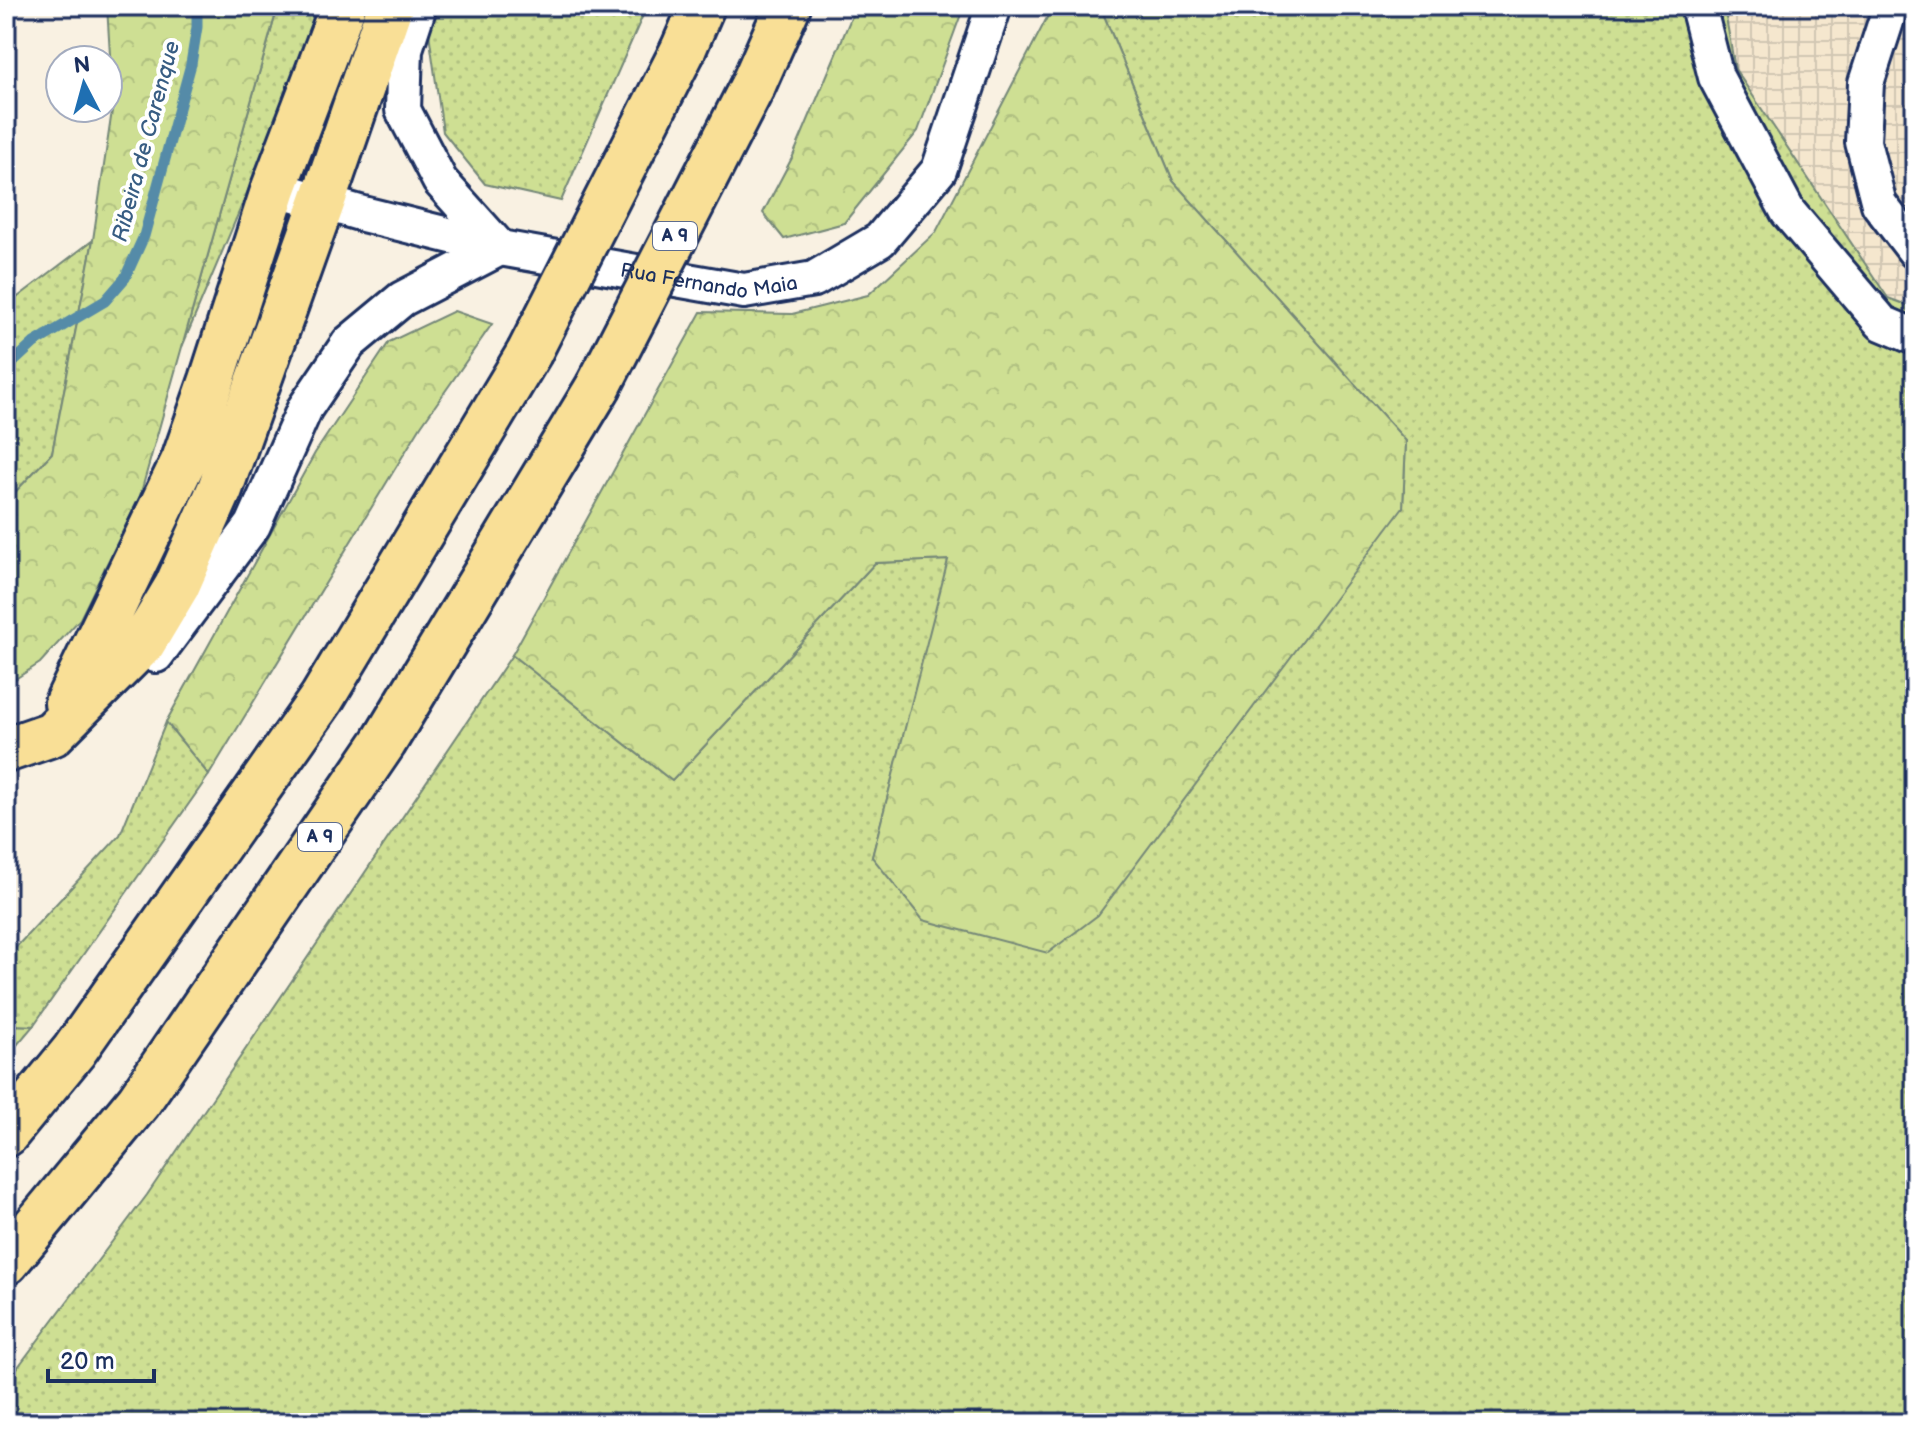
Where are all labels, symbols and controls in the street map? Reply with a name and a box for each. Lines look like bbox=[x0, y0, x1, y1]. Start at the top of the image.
water label: Ribeira de Carenque bbox=[107, 38, 186, 245]
north arrow bbox=[44, 44, 124, 124]
text: N bbox=[72, 51, 92, 80]
road number: A 9 bbox=[653, 222, 697, 250]
street label: Rua Fernando Maia bbox=[618, 258, 799, 304]
road number: A 9 bbox=[298, 823, 342, 851]
scale bar bbox=[48, 1333, 154, 1383]
text: 20 m bbox=[60, 1347, 115, 1376]

